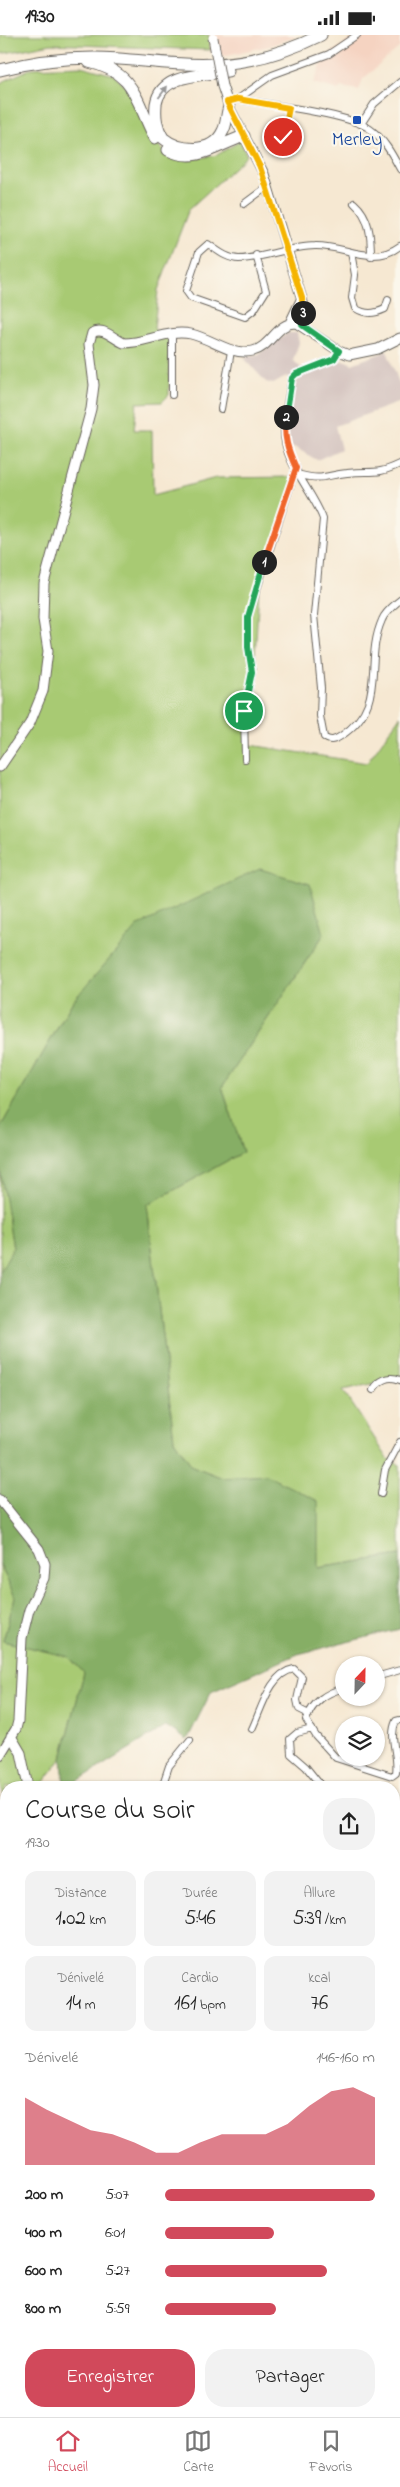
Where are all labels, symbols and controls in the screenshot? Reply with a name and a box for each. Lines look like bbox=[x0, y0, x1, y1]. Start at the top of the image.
text: 19:30 bbox=[25, 4, 54, 31]
one-way arrow bbox=[158, 85, 168, 99]
marker: Merley bbox=[351, 114, 363, 126]
pin bbox=[262, 116, 304, 158]
icon: check bbox=[269, 123, 297, 151]
place label: Merley bbox=[332, 126, 382, 155]
pin: 3 bbox=[290, 301, 316, 325]
text: 3 bbox=[301, 303, 306, 324]
pin: 2 bbox=[274, 405, 298, 429]
text: 2 bbox=[283, 407, 290, 428]
pin: 1 bbox=[252, 549, 276, 575]
text: 1 bbox=[262, 552, 267, 573]
pin bbox=[223, 690, 265, 732]
icon: arrive bbox=[230, 697, 258, 725]
north arrow bbox=[335, 1656, 385, 1706]
map controls bbox=[335, 1656, 385, 1766]
button: layers bbox=[335, 1716, 385, 1766]
text: Course du soir bbox=[25, 1791, 195, 1832]
button: share bbox=[323, 1798, 375, 1850]
text: 19:30 bbox=[25, 1831, 50, 1855]
text: Distance bbox=[55, 1883, 106, 1904]
text: Durée bbox=[182, 1883, 218, 1904]
text: Allure bbox=[303, 1883, 335, 1904]
text: 1.02 bbox=[55, 1904, 86, 1934]
text: 5:46 bbox=[184, 1904, 216, 1934]
text: 5:39 bbox=[293, 1904, 321, 1934]
text: km bbox=[86, 1910, 106, 1931]
text: /km bbox=[321, 1910, 346, 1931]
text: Dénivelé bbox=[57, 1968, 104, 1989]
text: Cardio bbox=[181, 1968, 219, 1989]
text: kcal bbox=[308, 1968, 330, 1989]
text: 14 bbox=[66, 1989, 81, 2019]
text: 161 bbox=[174, 1989, 197, 2019]
text: 76 bbox=[310, 1989, 328, 2019]
text: m bbox=[81, 1995, 96, 2016]
text: bpm bbox=[197, 1995, 226, 2016]
text: Dénivelé bbox=[25, 2046, 78, 2070]
text: 146–160 m bbox=[316, 2046, 375, 2070]
text: 200 m bbox=[25, 2183, 63, 2207]
text: 5:07 bbox=[105, 2183, 129, 2207]
text: 400 m bbox=[25, 2221, 62, 2245]
text: 6:01 bbox=[105, 2221, 125, 2245]
text: 600 m bbox=[25, 2259, 62, 2283]
text: 5:27 bbox=[105, 2259, 130, 2283]
text: 800 m bbox=[25, 2297, 61, 2321]
text: 5:59 bbox=[105, 2297, 129, 2321]
button: Enregistrer bbox=[25, 2349, 195, 2407]
button: Partager bbox=[205, 2349, 375, 2407]
tab: Accueil bbox=[48, 2427, 88, 2478]
tab: Carte bbox=[183, 2427, 214, 2478]
tab: Favoris bbox=[309, 2427, 352, 2478]

